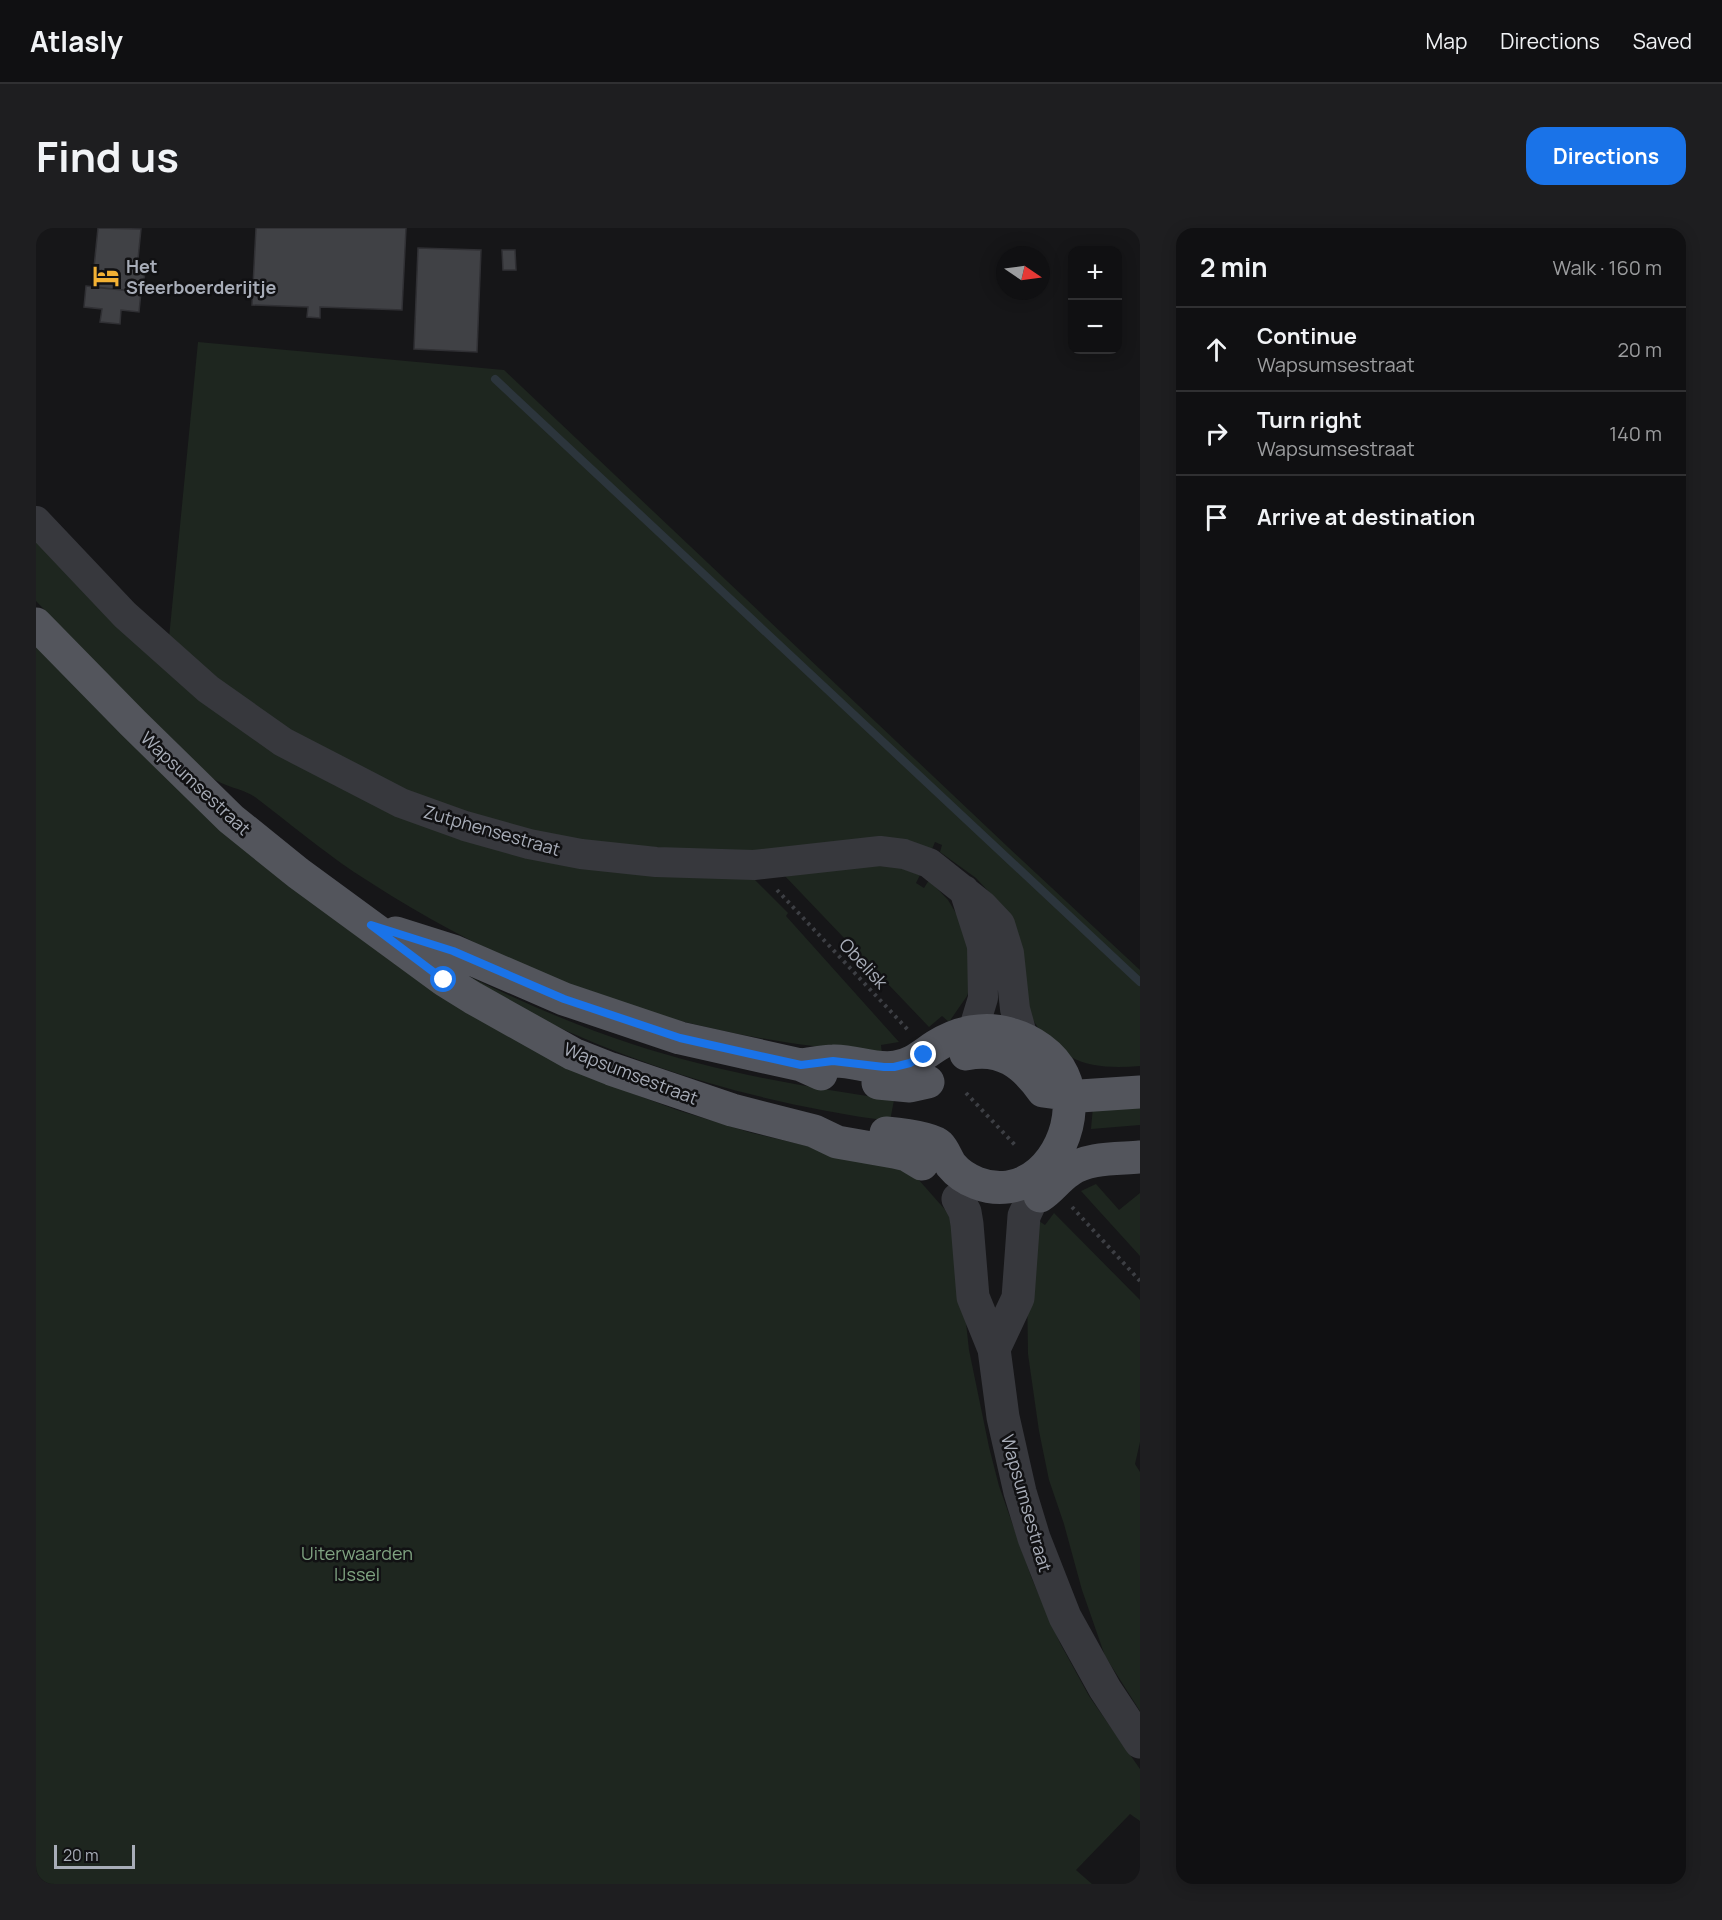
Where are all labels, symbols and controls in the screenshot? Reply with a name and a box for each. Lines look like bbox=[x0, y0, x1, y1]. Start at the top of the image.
text: Atlasly bbox=[30, 22, 123, 60]
text: Map bbox=[1426, 27, 1467, 55]
text: Directions bbox=[1500, 27, 1600, 55]
text: Saved bbox=[1633, 27, 1692, 55]
text: Find us bbox=[36, 127, 179, 185]
button: Directions bbox=[1526, 127, 1686, 185]
north arrow bbox=[996, 246, 1050, 300]
map controls bbox=[1068, 246, 1122, 354]
button: + bbox=[1068, 246, 1122, 300]
text: 2 min bbox=[1200, 249, 1268, 285]
place label: Het Sfeerboerderijtje bbox=[126, 254, 277, 299]
text: Walk · 160 m bbox=[1553, 254, 1662, 281]
hotel icon: Het Sfeerboerderijtje bbox=[91, 261, 121, 291]
button: − bbox=[1068, 300, 1122, 354]
text: Continue bbox=[1257, 321, 1357, 351]
icon: ahead bbox=[1200, 333, 1233, 366]
text: 20 m bbox=[1617, 336, 1662, 363]
text: Wapsumsestraat bbox=[1257, 351, 1415, 378]
text: Turn right bbox=[1257, 405, 1362, 435]
icon: right bbox=[1200, 417, 1233, 450]
text: 140 m bbox=[1609, 420, 1662, 447]
text: Wapsumsestraat bbox=[1257, 435, 1415, 462]
icon: arrive bbox=[1200, 501, 1233, 534]
text: Arrive at destination bbox=[1257, 502, 1475, 532]
street label: Wapsumsestraat bbox=[136, 726, 256, 840]
street label: Zutphensestraat bbox=[421, 799, 563, 861]
street label: Obelisk bbox=[834, 933, 894, 994]
route start bbox=[430, 966, 456, 992]
street label: Wapsumsestraat bbox=[560, 1036, 702, 1110]
route end bbox=[910, 1041, 936, 1067]
street label: Wapsumsestraat bbox=[996, 1431, 1058, 1575]
park label: Uiterwaarden IJssel bbox=[301, 1541, 413, 1586]
scale bar bbox=[54, 1842, 135, 1870]
text: 20 m bbox=[63, 1844, 99, 1866]

